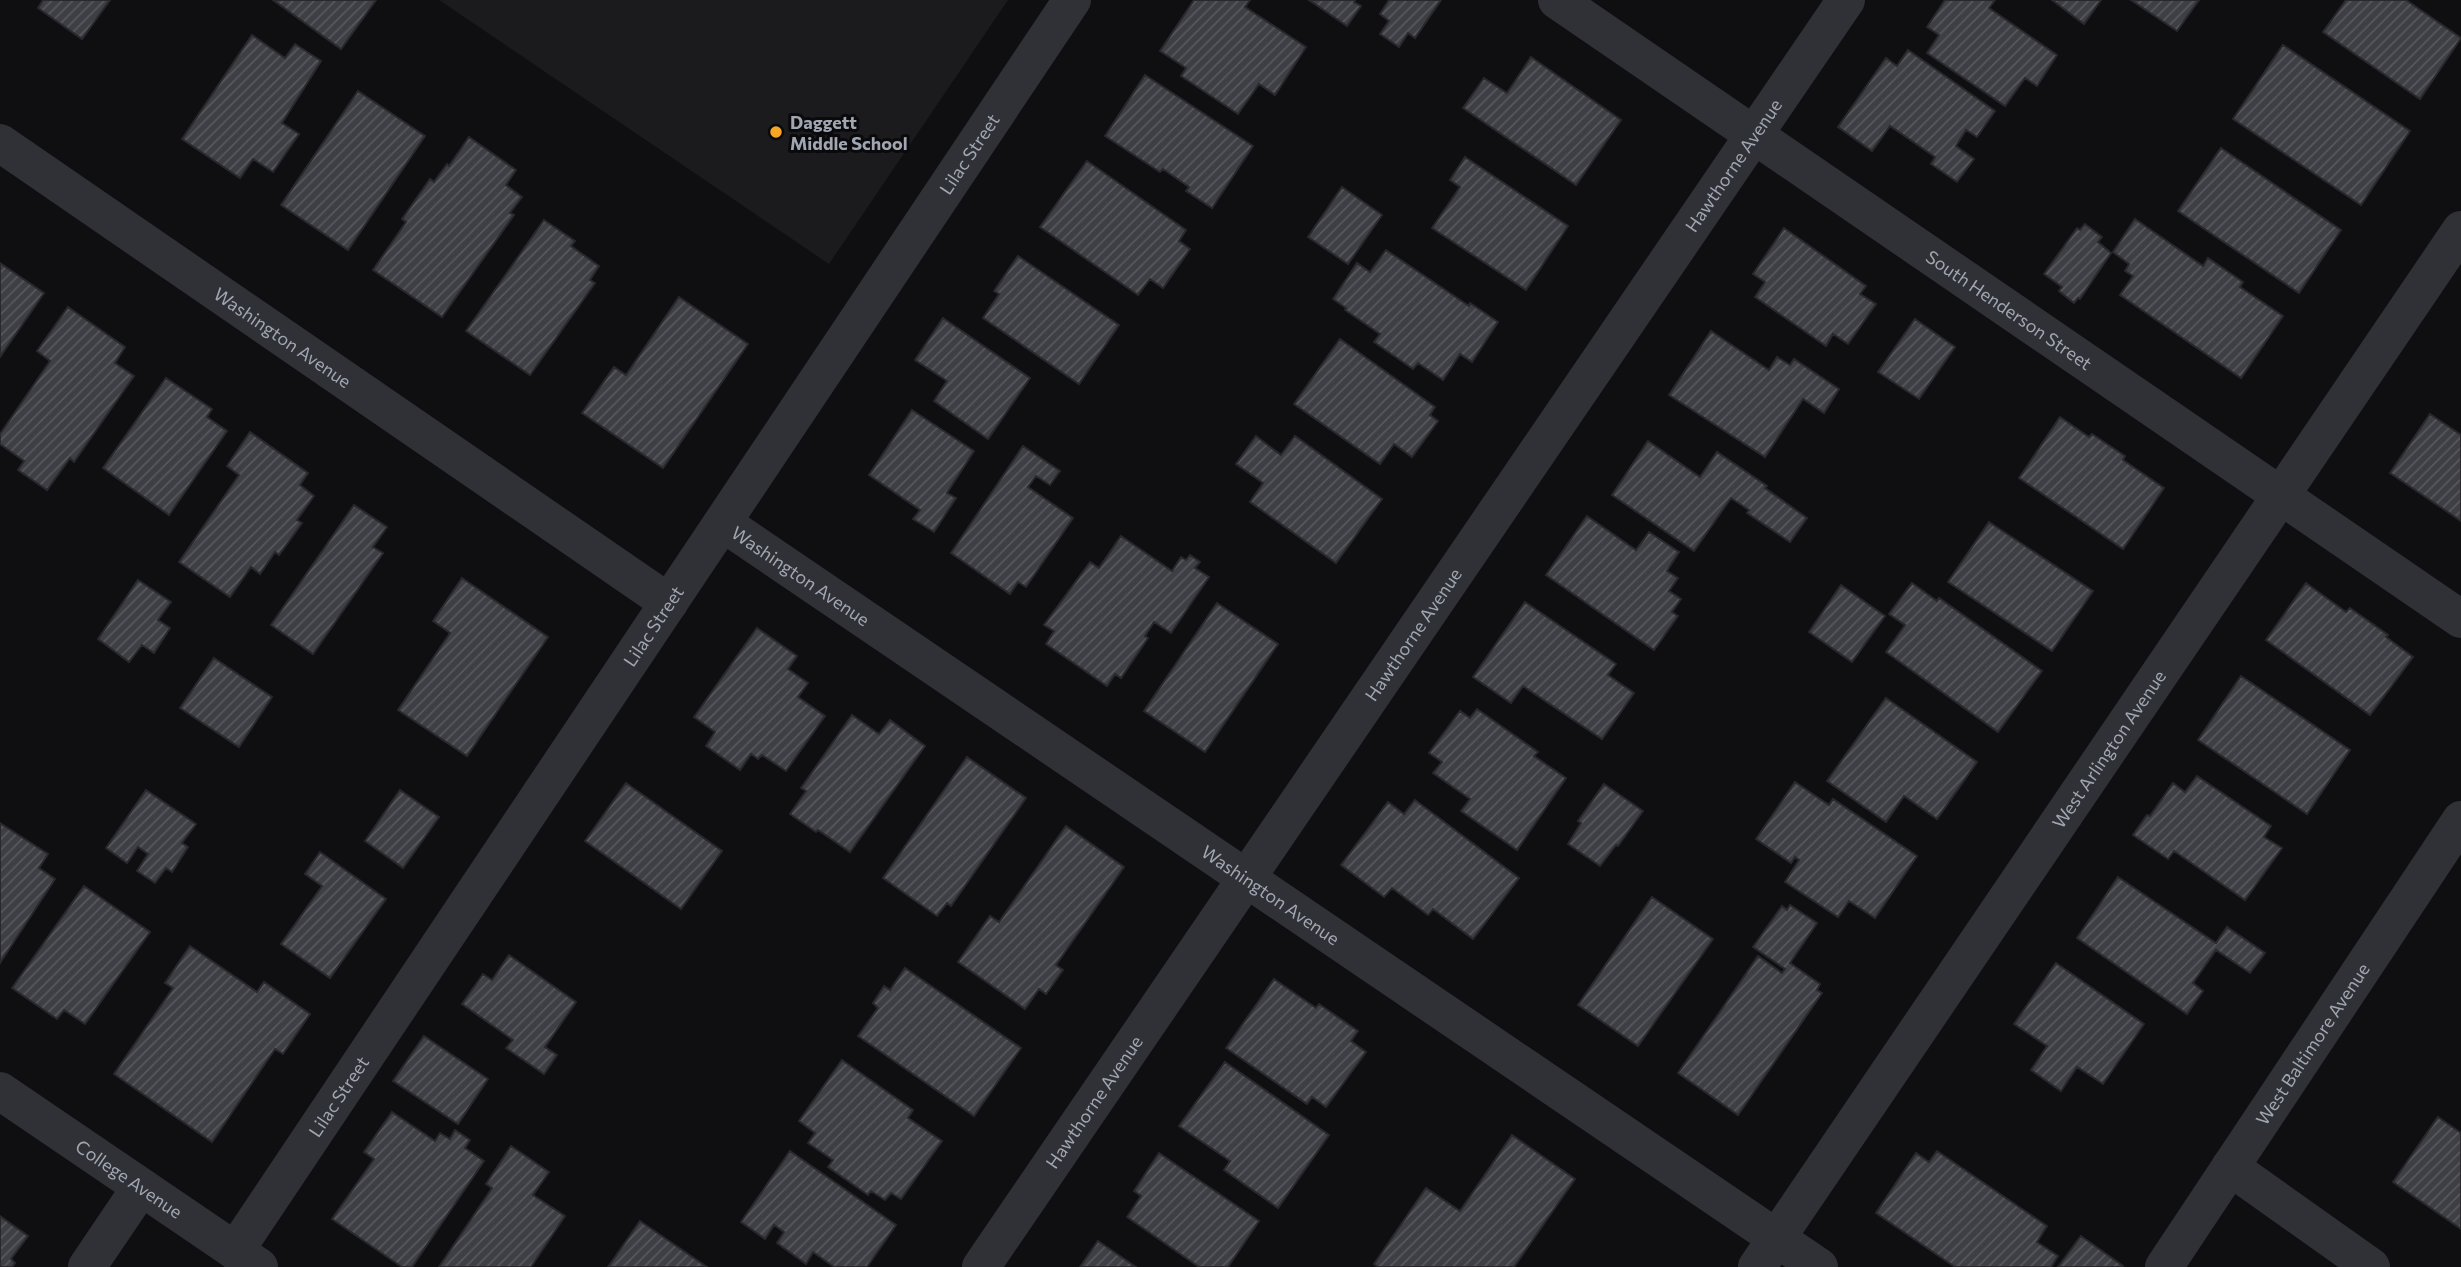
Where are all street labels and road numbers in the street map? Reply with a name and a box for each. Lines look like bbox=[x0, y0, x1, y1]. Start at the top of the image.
street label: Hawthorne Avenue bbox=[1680, 95, 1786, 236]
street label: Lilac Street bbox=[934, 109, 1004, 198]
street label: South Henderson Street bbox=[1922, 245, 2096, 374]
street label: Washington Avenue bbox=[210, 282, 356, 392]
street label: Washington Avenue bbox=[728, 521, 874, 630]
street label: Hawthorne Avenue bbox=[1360, 564, 1466, 705]
street label: Lilac Street bbox=[618, 582, 688, 670]
street label: West Arlington Avenue bbox=[2047, 666, 2170, 832]
street label: Washington Avenue bbox=[1198, 840, 1344, 949]
street label: West Baltimore Avenue bbox=[2251, 959, 2374, 1129]
street label: Hawthorne Avenue bbox=[1041, 1031, 1147, 1173]
street label: Lilac Street bbox=[304, 1052, 373, 1141]
street label: College Avenue bbox=[71, 1135, 187, 1223]

